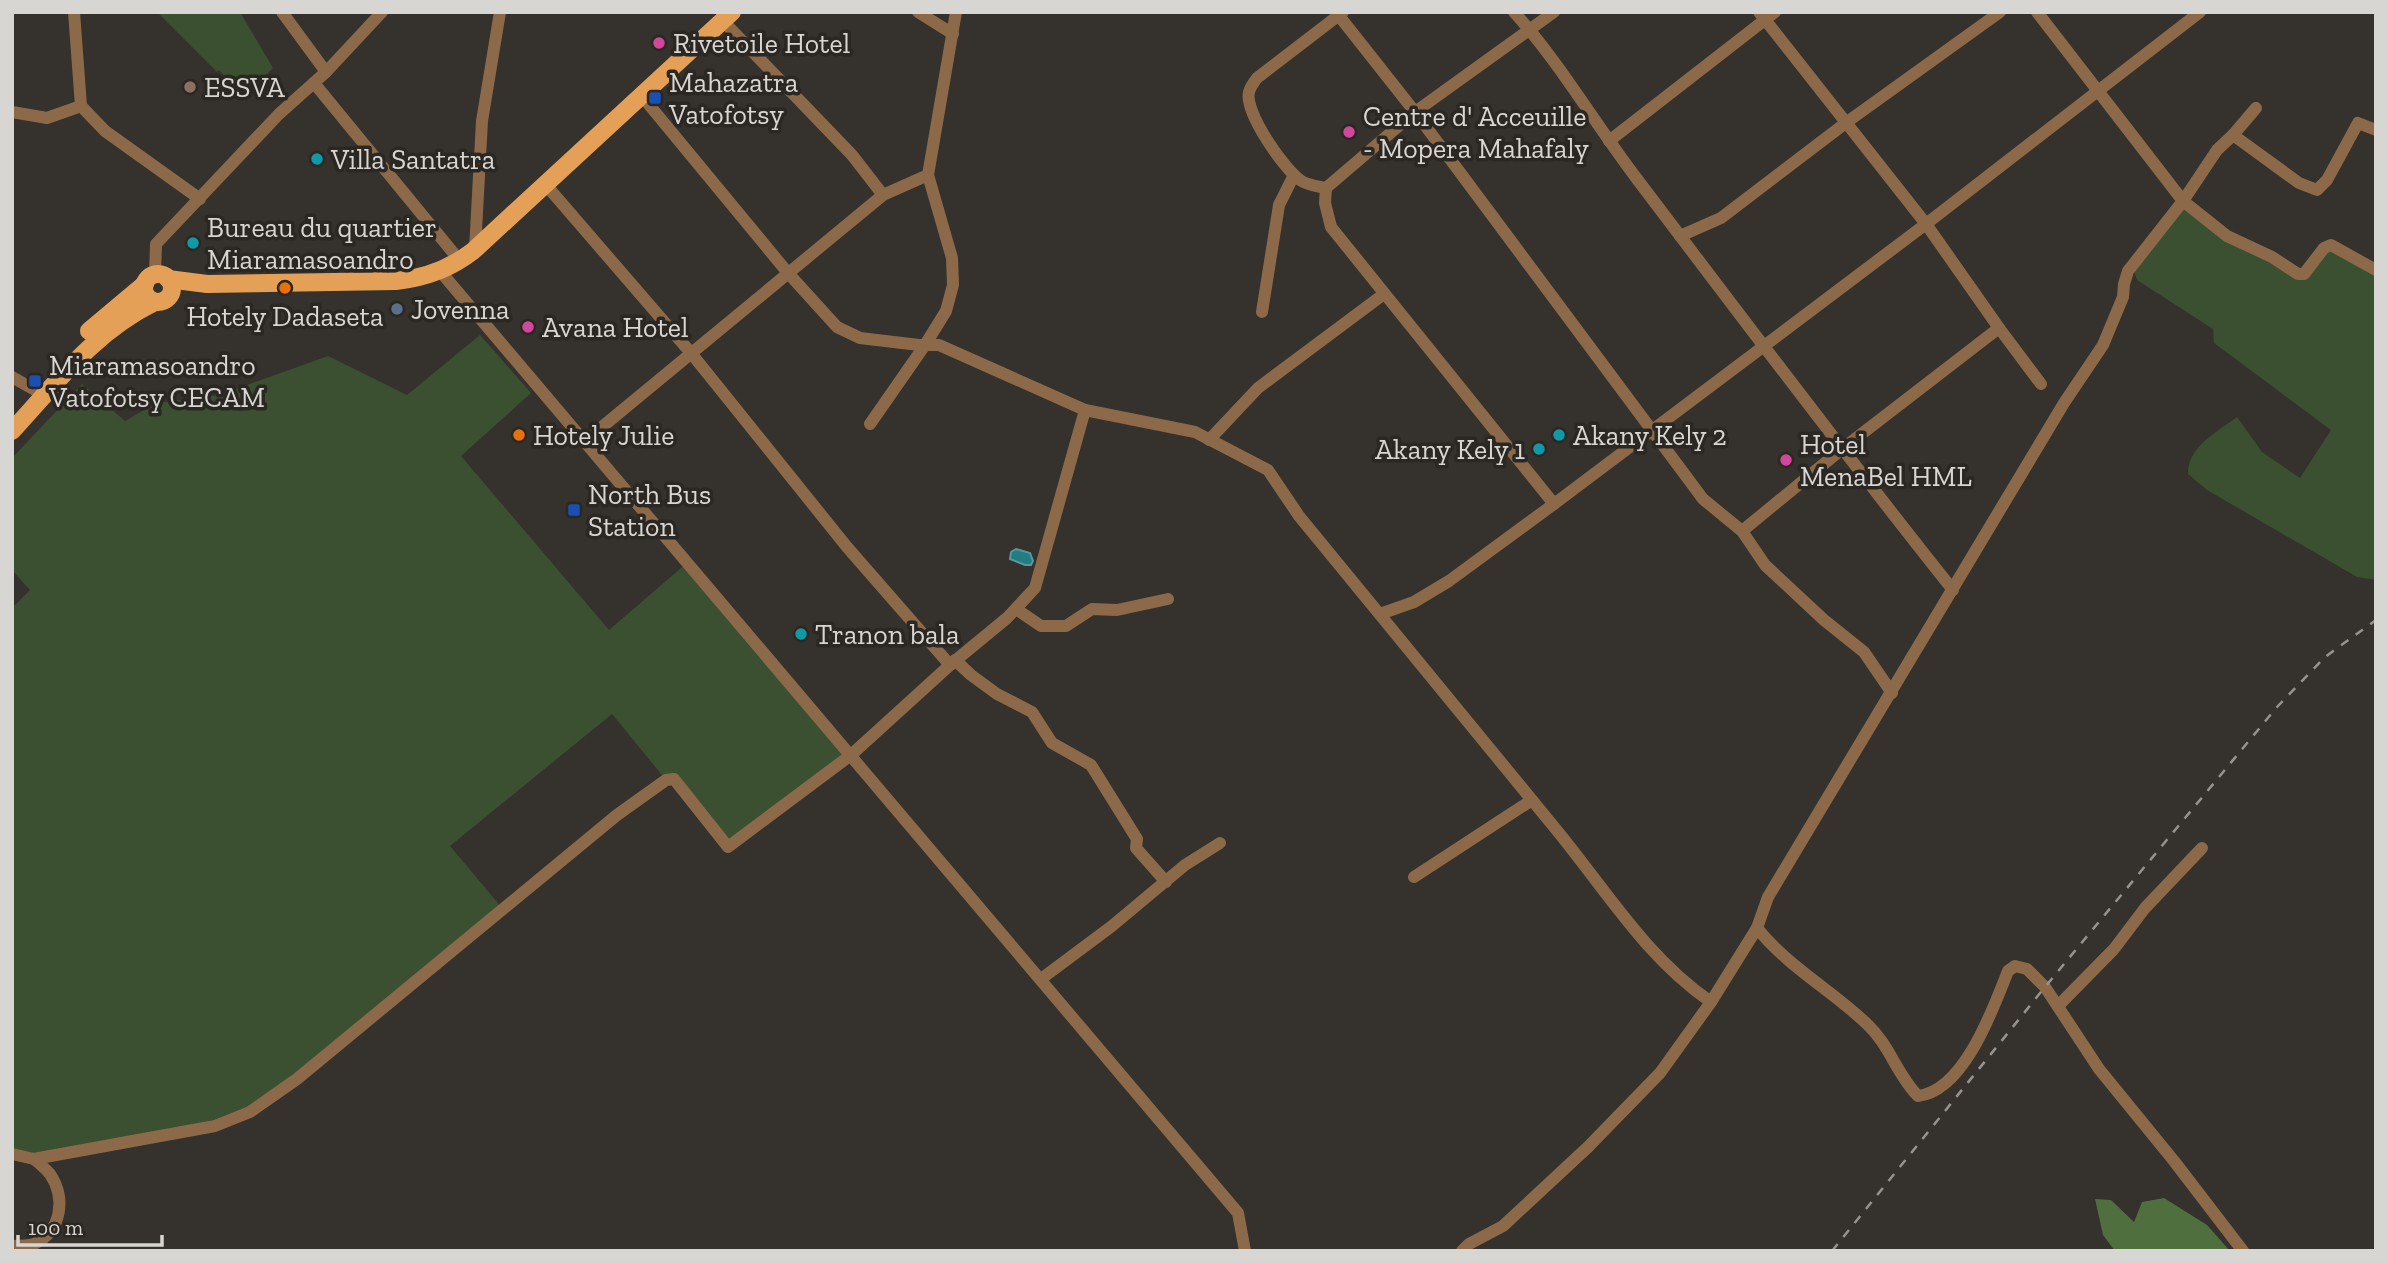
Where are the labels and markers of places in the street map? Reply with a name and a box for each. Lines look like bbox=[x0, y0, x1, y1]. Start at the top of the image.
place label: Rivetoile Hotel bbox=[673, 27, 850, 60]
marker: Rivetoile Hotel bbox=[651, 35, 667, 51]
place label: Mahazatra Vatofotsy bbox=[668, 66, 799, 131]
place label: ESSVA bbox=[204, 71, 286, 104]
marker: ESSVA bbox=[182, 79, 198, 95]
marker: Mahazatra Vatofotsy bbox=[647, 90, 663, 106]
place label: Centre d' Acceuille - Mopera Mahafaly bbox=[1363, 100, 1589, 165]
marker: Centre d' Acceuille - Mopera Mahafaly bbox=[1341, 124, 1357, 140]
place label: Villa Santatra bbox=[330, 143, 496, 176]
marker: Villa Santatra bbox=[309, 151, 325, 167]
place label: Bureau du quartier Miaramasoandro bbox=[207, 211, 437, 276]
marker: Bureau du quartier Miaramasoandro bbox=[185, 235, 201, 251]
marker: Hotely Dadaseta bbox=[277, 280, 293, 296]
place label: Jovenna bbox=[411, 293, 510, 326]
place label: Hotely Dadaseta bbox=[187, 300, 384, 333]
marker: Jovenna bbox=[389, 301, 405, 317]
place label: Avana Hotel bbox=[542, 311, 688, 344]
marker: Avana Hotel bbox=[520, 319, 536, 335]
place label: Miaramasoandro Vatofotsy CECAM bbox=[48, 349, 265, 414]
marker: Miaramasoandro Vatofotsy CECAM bbox=[27, 373, 43, 389]
place label: Hotely Julie bbox=[533, 419, 674, 452]
place label: Akany Kely 2 bbox=[1573, 419, 1727, 452]
marker: Hotely Julie bbox=[511, 427, 527, 443]
marker: Akany Kely 2 bbox=[1551, 427, 1567, 443]
place label: Hotel MenaBel HML bbox=[1800, 428, 1972, 493]
place label: Akany Kely 1 bbox=[1375, 433, 1525, 466]
marker: Akany Kely 1 bbox=[1531, 441, 1547, 457]
marker: Hotel MenaBel HML bbox=[1778, 452, 1794, 468]
place label: North Bus Station bbox=[588, 478, 711, 543]
marker: North Bus Station bbox=[566, 502, 582, 518]
place label: Tranon bala bbox=[815, 618, 960, 651]
marker: Tranon bala bbox=[793, 626, 809, 642]

